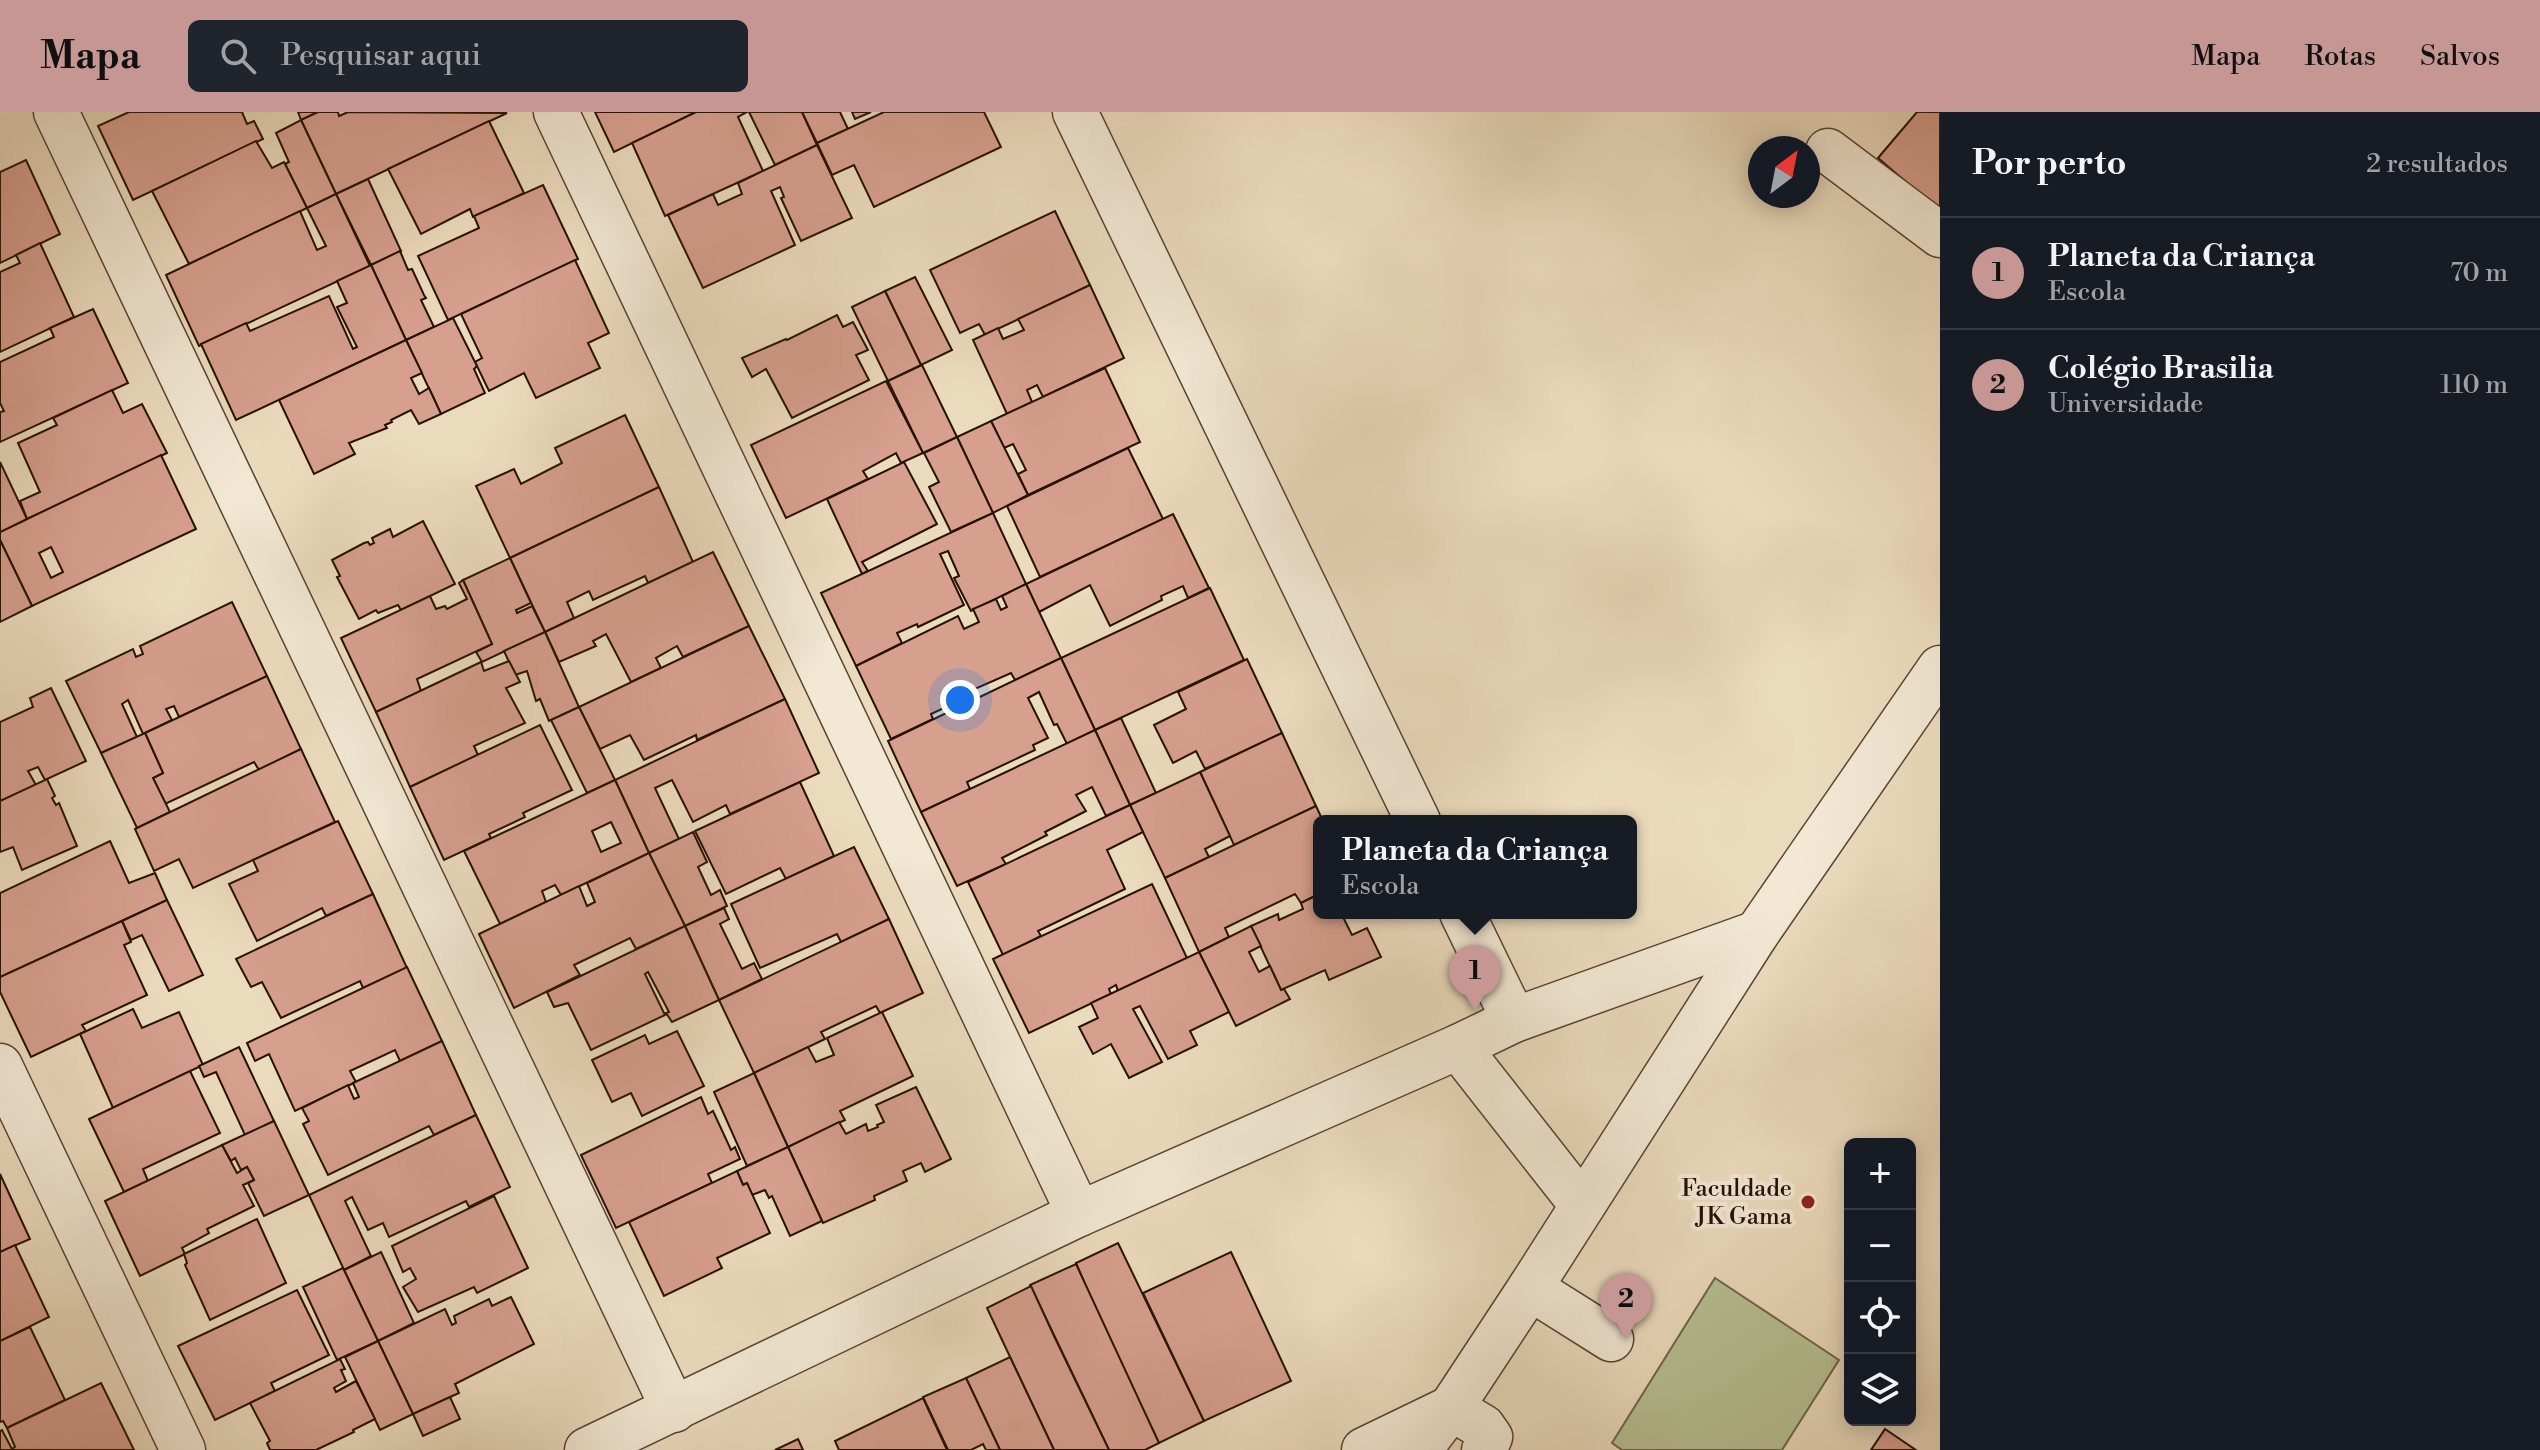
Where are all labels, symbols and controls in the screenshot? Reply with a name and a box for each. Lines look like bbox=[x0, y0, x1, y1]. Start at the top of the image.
search box bbox=[188, 20, 748, 92]
text: Mapa bbox=[40, 33, 140, 80]
icon: search bbox=[216, 34, 260, 78]
text: Pesquisar aqui bbox=[280, 37, 481, 75]
text: Mapa bbox=[2191, 39, 2261, 74]
text: Rotas bbox=[2305, 39, 2376, 74]
text: Salvos bbox=[2420, 39, 2500, 74]
north arrow bbox=[1748, 136, 1820, 208]
text: Por perto bbox=[1972, 143, 2127, 185]
text: 2 resultados bbox=[2366, 148, 2508, 180]
text: Planeta da Criança bbox=[2048, 238, 2315, 276]
text: 1 bbox=[1992, 257, 2004, 289]
text: 70 m bbox=[2450, 257, 2508, 289]
text: Escola bbox=[2048, 276, 2126, 308]
text: Colégio Brasilia bbox=[2048, 350, 2274, 388]
text: 2 bbox=[1990, 369, 2006, 401]
text: 110 m bbox=[2440, 369, 2508, 401]
text: Universidade bbox=[2048, 388, 2203, 420]
your location bbox=[940, 680, 980, 720]
popup bbox=[1313, 815, 1637, 919]
text: Planeta da Criança bbox=[1341, 832, 1609, 870]
text: Escola bbox=[1341, 870, 1419, 902]
pin: 1 bbox=[1449, 945, 1501, 1011]
map controls bbox=[1844, 1138, 1916, 1426]
button: + bbox=[1844, 1138, 1916, 1210]
place label: Faculdade JK Gama bbox=[1681, 1174, 1793, 1232]
marker: Faculdade JK Gama bbox=[1799, 1193, 1817, 1211]
button: − bbox=[1844, 1210, 1916, 1282]
pin: 2 bbox=[1600, 1273, 1652, 1339]
button: locate bbox=[1844, 1282, 1916, 1354]
button: layers bbox=[1844, 1354, 1916, 1426]

